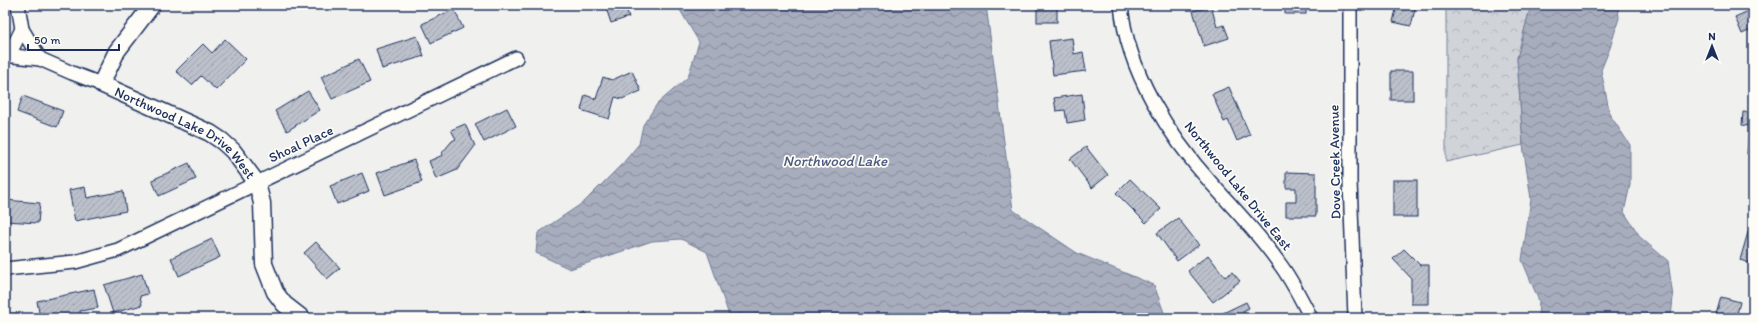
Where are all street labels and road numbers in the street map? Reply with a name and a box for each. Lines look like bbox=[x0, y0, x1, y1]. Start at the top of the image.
street label: Northwood Lake Drive West bbox=[112, 83, 259, 182]
street label: Dove Creek Avenue bbox=[1325, 104, 1344, 219]
street label: Northwood Lake Drive East bbox=[1181, 118, 1295, 254]
street label: Shoal Place bbox=[266, 122, 336, 166]

